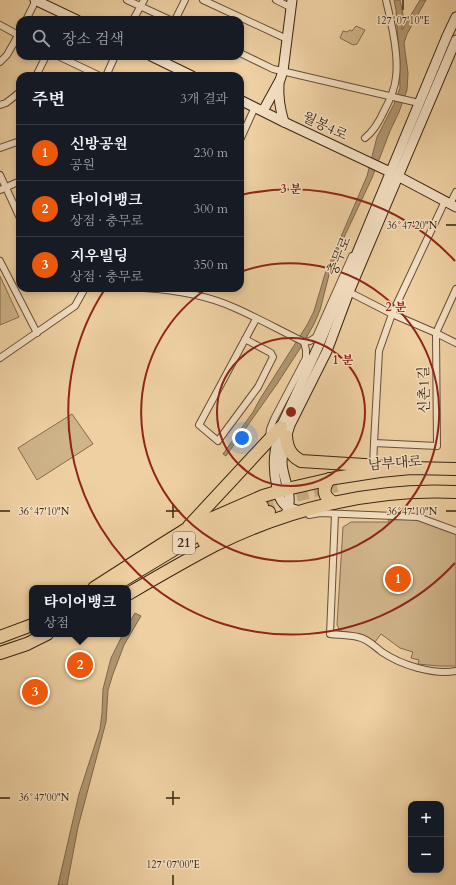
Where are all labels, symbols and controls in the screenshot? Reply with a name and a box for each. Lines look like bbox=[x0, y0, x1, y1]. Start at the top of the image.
text: 127°07'10"E bbox=[376, 14, 430, 28]
search box bbox=[16, 16, 244, 60]
icon: search bbox=[30, 27, 52, 49]
text: 장소 검색 bbox=[62, 29, 124, 49]
text: 주변 bbox=[32, 88, 65, 111]
text: 3개 결과 bbox=[180, 90, 228, 108]
street label: 월봉4로 bbox=[299, 107, 351, 145]
text: 신방공원 bbox=[70, 134, 128, 154]
text: 1 bbox=[42, 144, 48, 162]
text: 230 m bbox=[194, 144, 228, 162]
text: 공원 bbox=[70, 156, 95, 174]
text: 3 분 bbox=[281, 181, 302, 197]
text: 타이어뱅크 bbox=[70, 190, 142, 210]
text: 2 bbox=[42, 200, 48, 218]
text: 300 m bbox=[194, 200, 228, 218]
text: 상점 · 충무로 bbox=[70, 212, 143, 230]
text: 36°47'20"N bbox=[387, 219, 438, 233]
street label: 충무로 bbox=[323, 233, 356, 278]
text: 지우빌딩 bbox=[70, 246, 128, 266]
text: 3 bbox=[42, 256, 48, 274]
text: 350 m bbox=[194, 256, 228, 274]
text: 상점 · 충무로 bbox=[70, 268, 143, 286]
text: 2 분 bbox=[386, 299, 407, 315]
text: 1 분 bbox=[333, 352, 354, 368]
street label: 신촌1길 bbox=[414, 366, 434, 414]
centre of rings bbox=[284, 405, 298, 419]
your location bbox=[232, 428, 252, 448]
street label: 남부대로 bbox=[367, 452, 423, 474]
text: 36°47'10"N bbox=[19, 505, 70, 519]
text: 36°47'10"N bbox=[387, 505, 438, 519]
road number: 21 bbox=[173, 532, 195, 554]
pin: 1 bbox=[385, 564, 411, 594]
popup bbox=[29, 585, 131, 637]
text: 타이어뱅크 bbox=[44, 592, 116, 612]
text: 상점 bbox=[44, 614, 69, 632]
pin: 2 bbox=[67, 650, 93, 680]
pin: 3 bbox=[22, 677, 48, 707]
text: 36°47'00"N bbox=[19, 791, 70, 805]
map controls bbox=[408, 801, 444, 873]
button: + bbox=[408, 801, 444, 837]
button: − bbox=[408, 837, 444, 873]
text: 127°07'00"E bbox=[146, 858, 200, 872]

